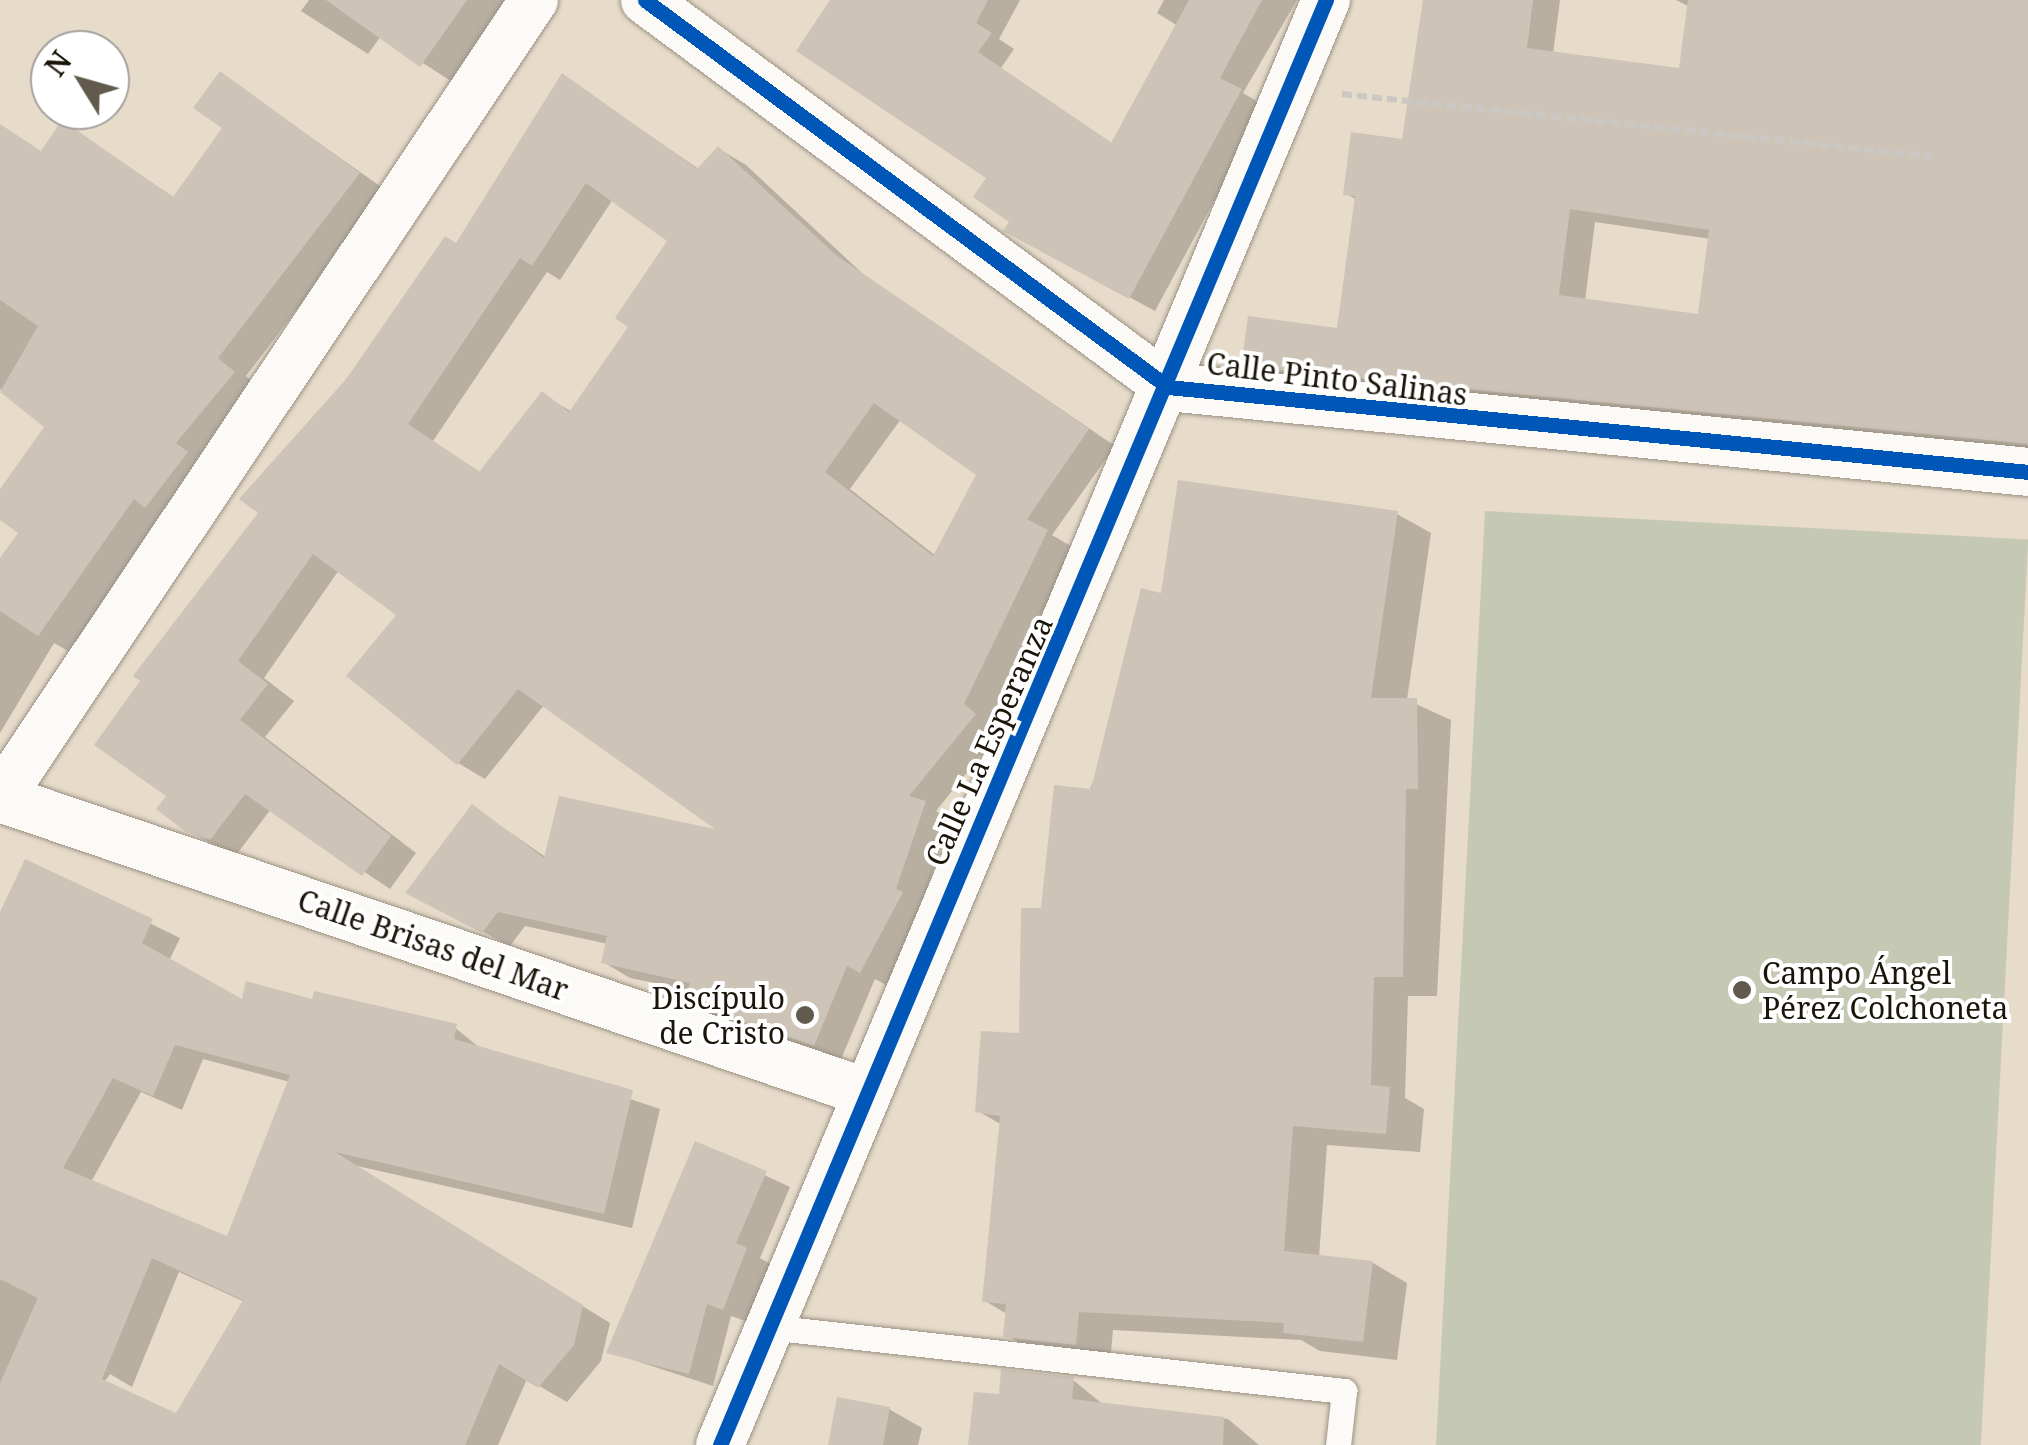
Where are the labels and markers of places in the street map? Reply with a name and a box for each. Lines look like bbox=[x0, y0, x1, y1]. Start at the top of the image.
place label: Campo Ángel Pérez Colchoneta bbox=[1762, 955, 2008, 1026]
marker: Campo Ángel Pérez Colchoneta bbox=[1731, 979, 1753, 1001]
place label: Discípulo de Cristo bbox=[652, 980, 785, 1050]
marker: Discípulo de Cristo bbox=[794, 1004, 816, 1026]

